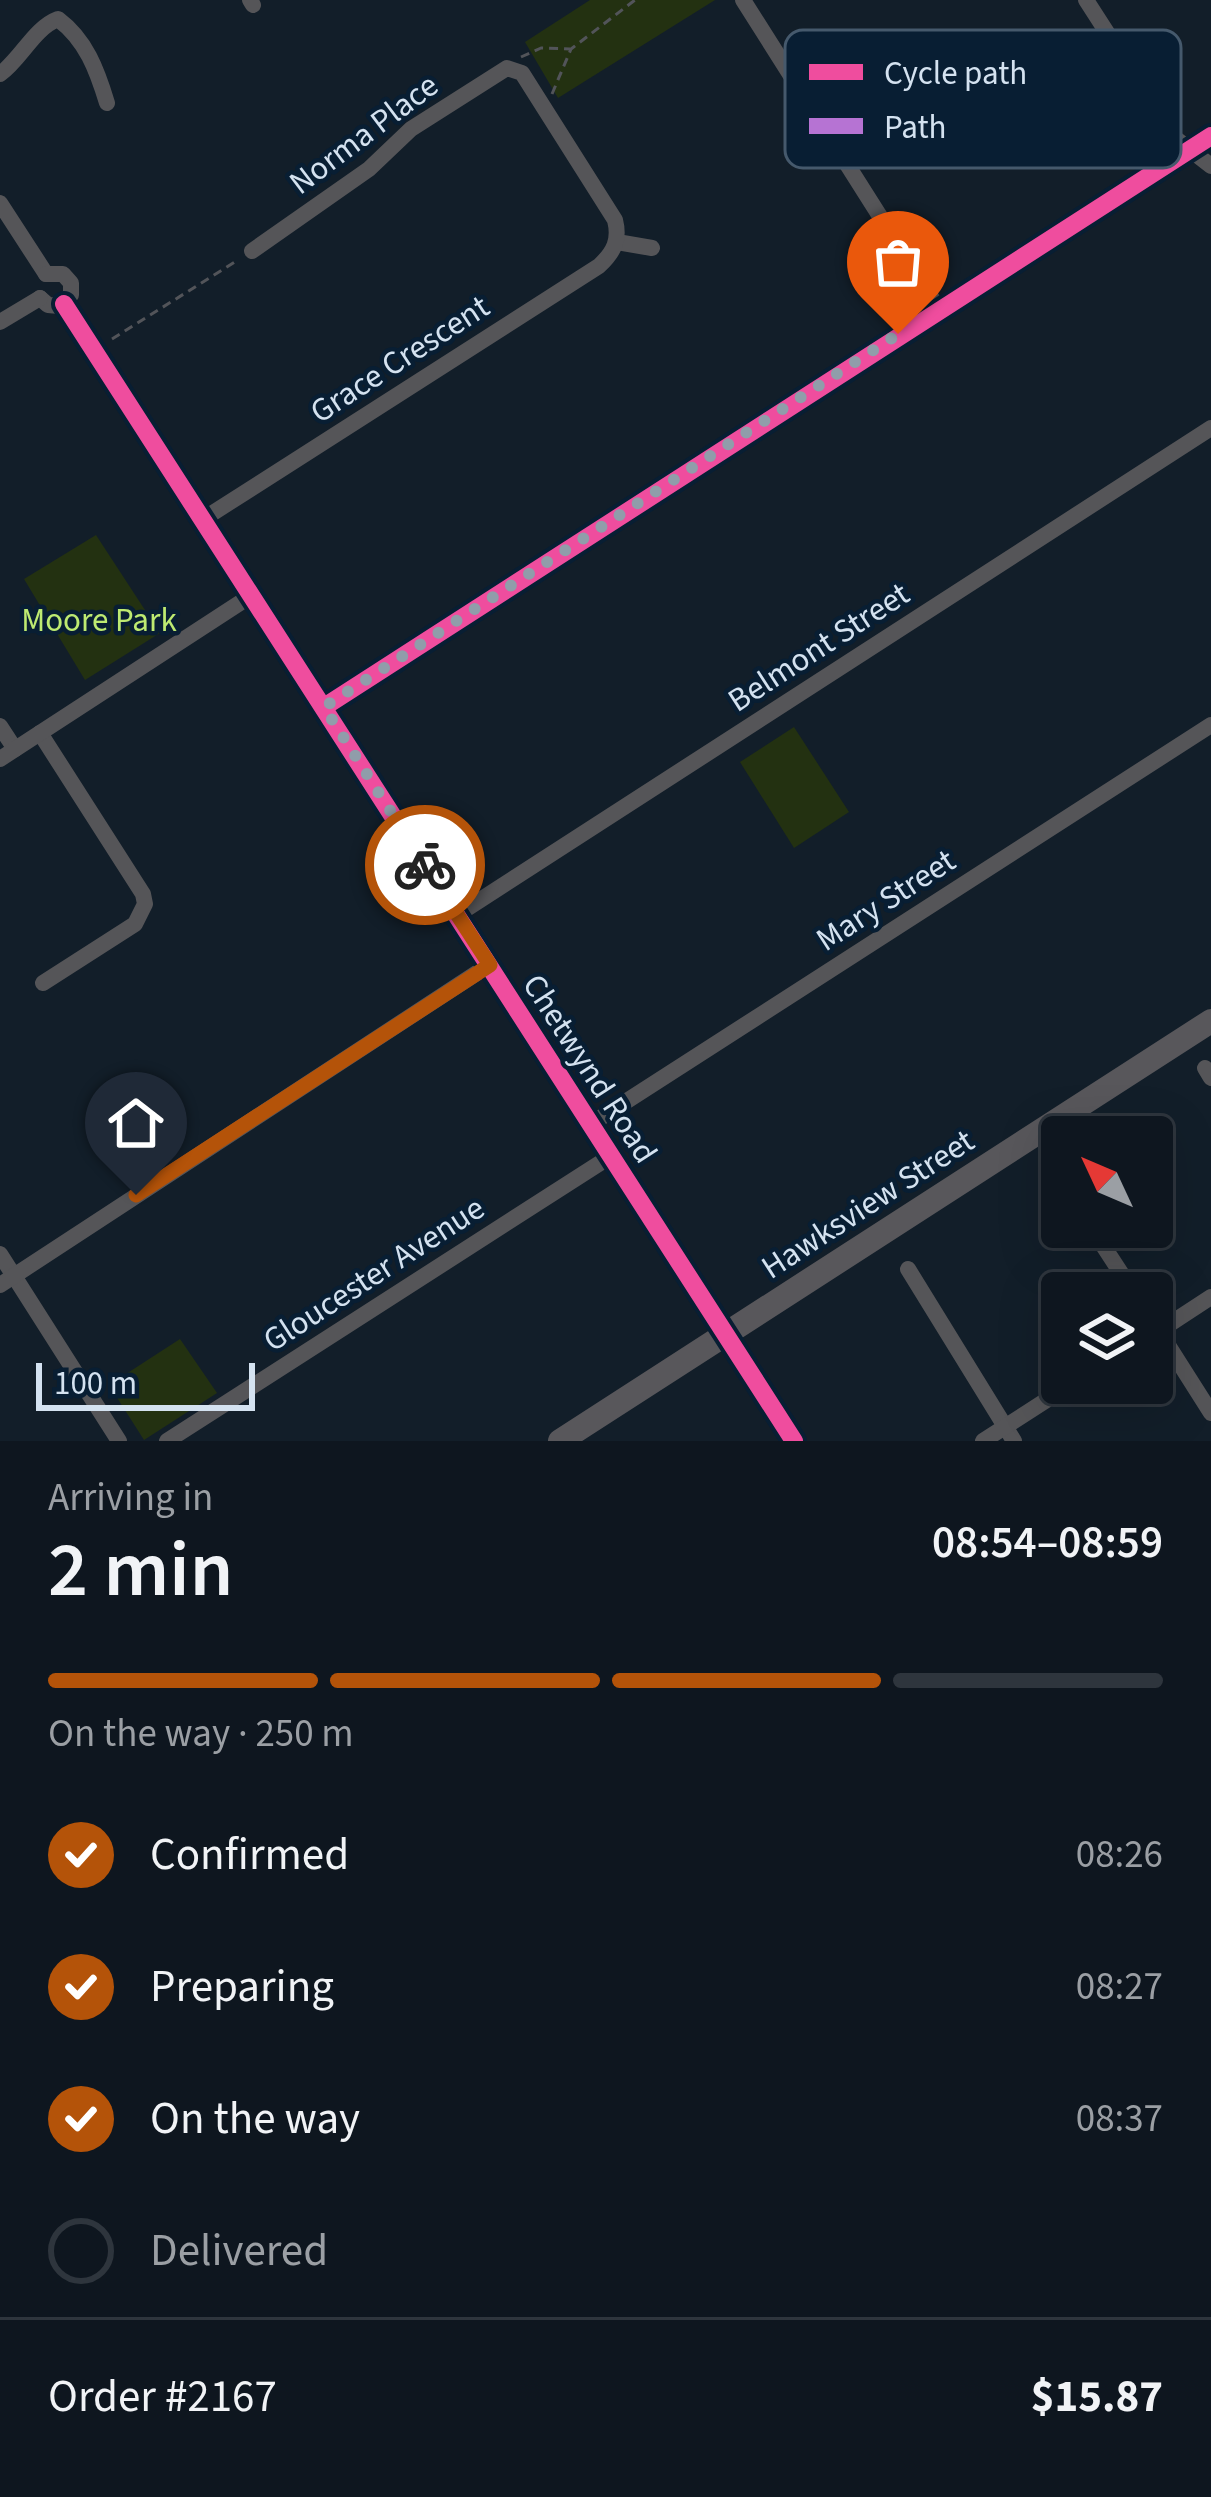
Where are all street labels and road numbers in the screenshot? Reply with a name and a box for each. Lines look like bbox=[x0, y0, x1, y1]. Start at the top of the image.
street label: Norma Place bbox=[280, 63, 448, 206]
street label: Grace Crescent bbox=[301, 284, 499, 435]
street label: Belmont Street bbox=[719, 571, 919, 724]
street label: Mary Street bbox=[807, 838, 965, 963]
street label: Chetwynd Road bbox=[511, 965, 669, 1173]
street label: Hawksview Street bbox=[752, 1118, 983, 1291]
street label: Gloucester Avenue bbox=[254, 1185, 494, 1363]

